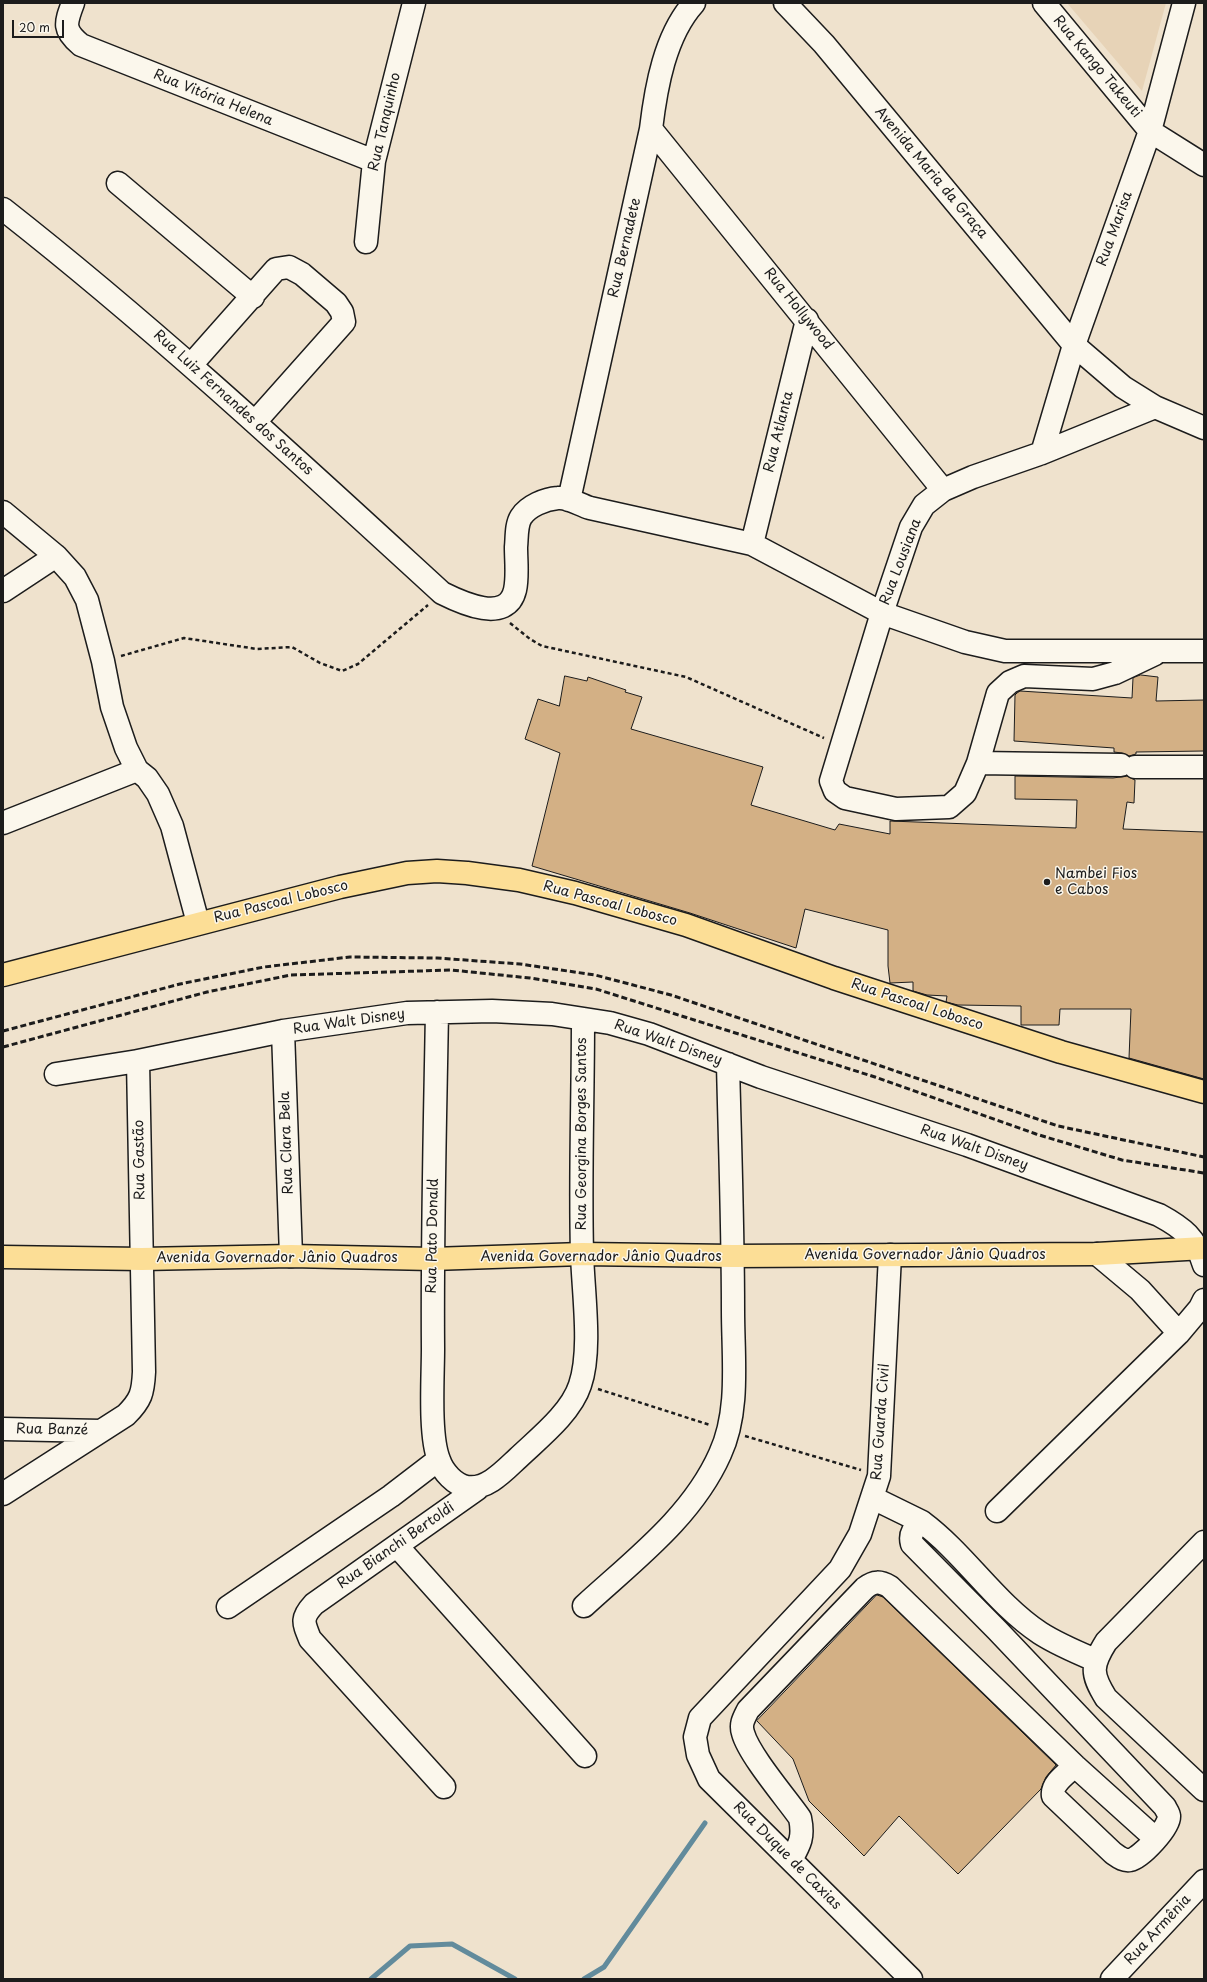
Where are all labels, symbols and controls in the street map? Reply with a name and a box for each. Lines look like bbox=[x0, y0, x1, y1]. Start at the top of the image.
scale bar bbox=[14, 12, 66, 38]
street label: Rua Kango Takeuti bbox=[1049, 12, 1145, 122]
text: 20 m bbox=[19, 18, 50, 36]
street label: Rua Vitória Helena bbox=[151, 66, 275, 130]
street label: Rua Tanquinho bbox=[365, 71, 405, 173]
street label: Avenida Maria da Graça bbox=[871, 104, 991, 242]
street label: Rua Marisa bbox=[1094, 189, 1136, 269]
street label: Rua Bernadete bbox=[605, 196, 645, 300]
street label: Rua Hollywood bbox=[760, 265, 836, 353]
street label: Rua Luiz Fernandes dos Santos bbox=[150, 327, 316, 479]
street label: Rua Atlanta bbox=[761, 390, 797, 474]
street label: Rua Lousiana bbox=[877, 516, 925, 608]
place label: Nambei Fios e Cabos bbox=[1055, 866, 1137, 898]
street label: Rua Pascoal Lobosco bbox=[212, 877, 350, 927]
marker: Nambei Fios e Cabos bbox=[1042, 877, 1052, 887]
street label: Rua Pascoal Lobosco bbox=[541, 878, 679, 930]
street label: Rua Pascoal Lobosco bbox=[849, 976, 985, 1034]
street label: Rua Walt Disney bbox=[292, 1006, 406, 1038]
street label: Rua Walt Disney bbox=[612, 1017, 724, 1069]
street label: Rua Georgina Borges Santos bbox=[574, 1037, 590, 1231]
street label: Rua Clara Bela bbox=[277, 1091, 297, 1195]
street label: Rua Gastão bbox=[131, 1120, 149, 1200]
street label: Rua Walt Disney bbox=[918, 1122, 1030, 1174]
street label: Rua Pato Donald bbox=[424, 1178, 442, 1294]
street label: Avenida Governador Jânio Quadros bbox=[804, 1247, 1046, 1263]
street label: Avenida Governador Jânio Quadros bbox=[480, 1249, 722, 1265]
street label: Avenida Governador Jânio Quadros bbox=[156, 1250, 398, 1266]
street label: Rua Guarda Civil bbox=[869, 1363, 893, 1481]
street label: Rua Banzé bbox=[16, 1421, 88, 1439]
street label: Rua Bianchi Bertoldi bbox=[334, 1499, 458, 1593]
street label: Rua Duque de Caxias bbox=[730, 1799, 844, 1913]
street label: Rua Armênia bbox=[1121, 1891, 1195, 1969]

